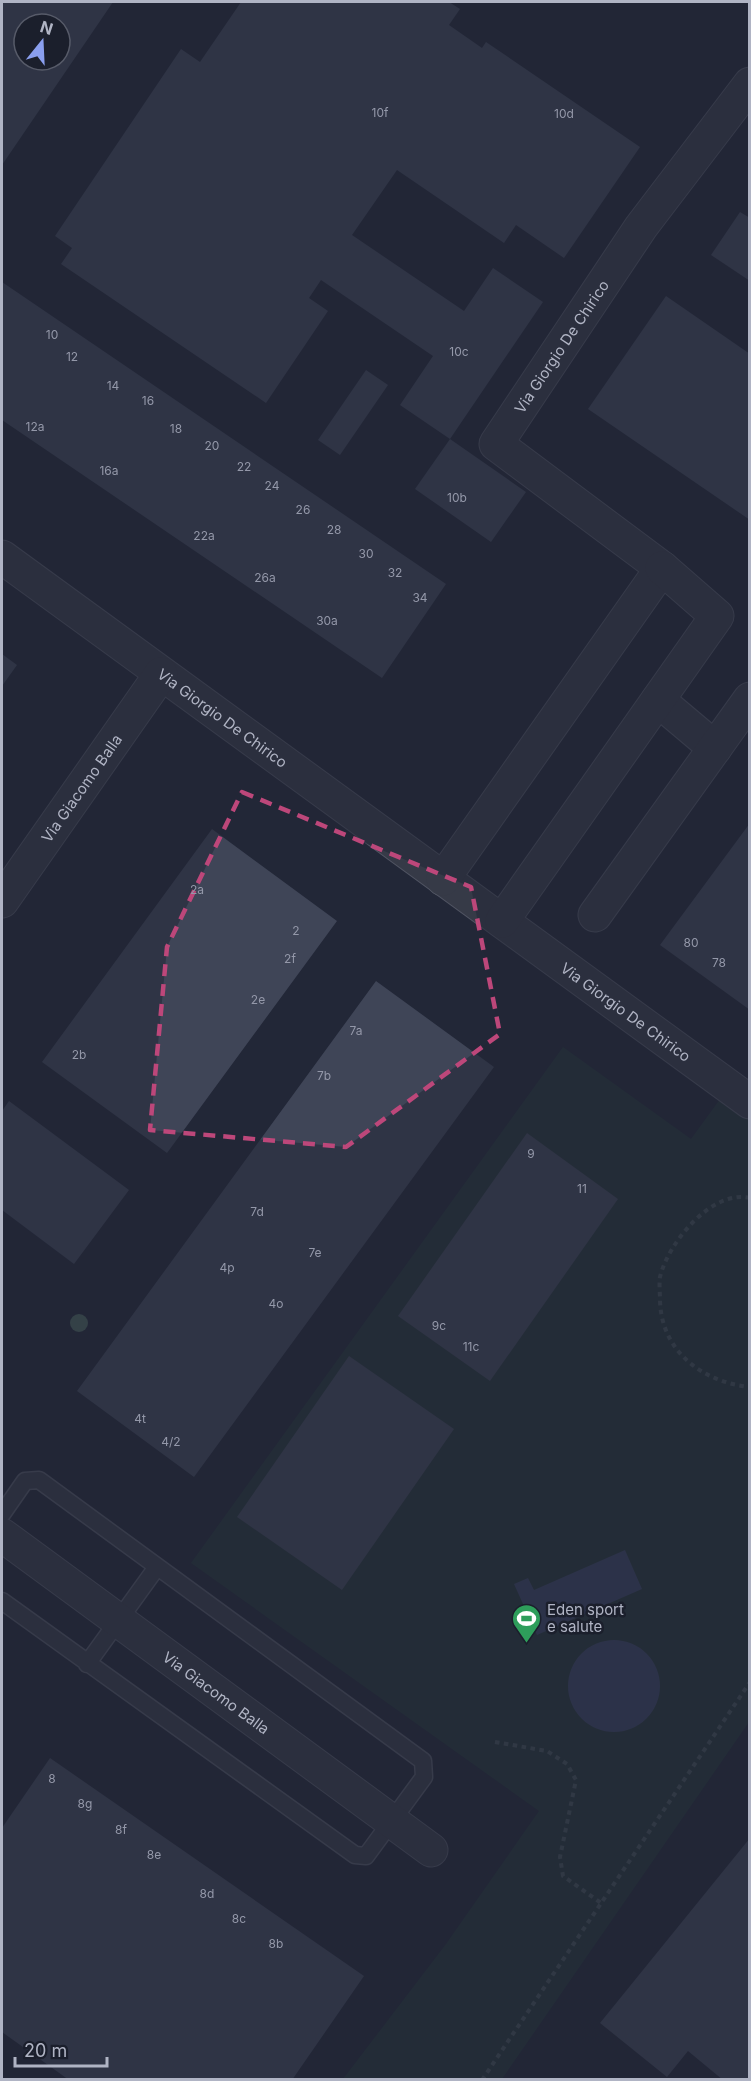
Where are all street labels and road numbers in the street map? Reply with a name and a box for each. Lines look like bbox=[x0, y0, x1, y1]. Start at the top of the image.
street label: Via Giorgio De Chirico bbox=[510, 276, 613, 417]
street label: Via Giorgio De Chirico bbox=[154, 664, 291, 771]
street label: Via Giacomo Balla bbox=[37, 730, 126, 846]
street label: Via Giorgio De Chirico bbox=[557, 958, 695, 1065]
street label: Via Giacomo Balla bbox=[159, 1647, 274, 1738]

